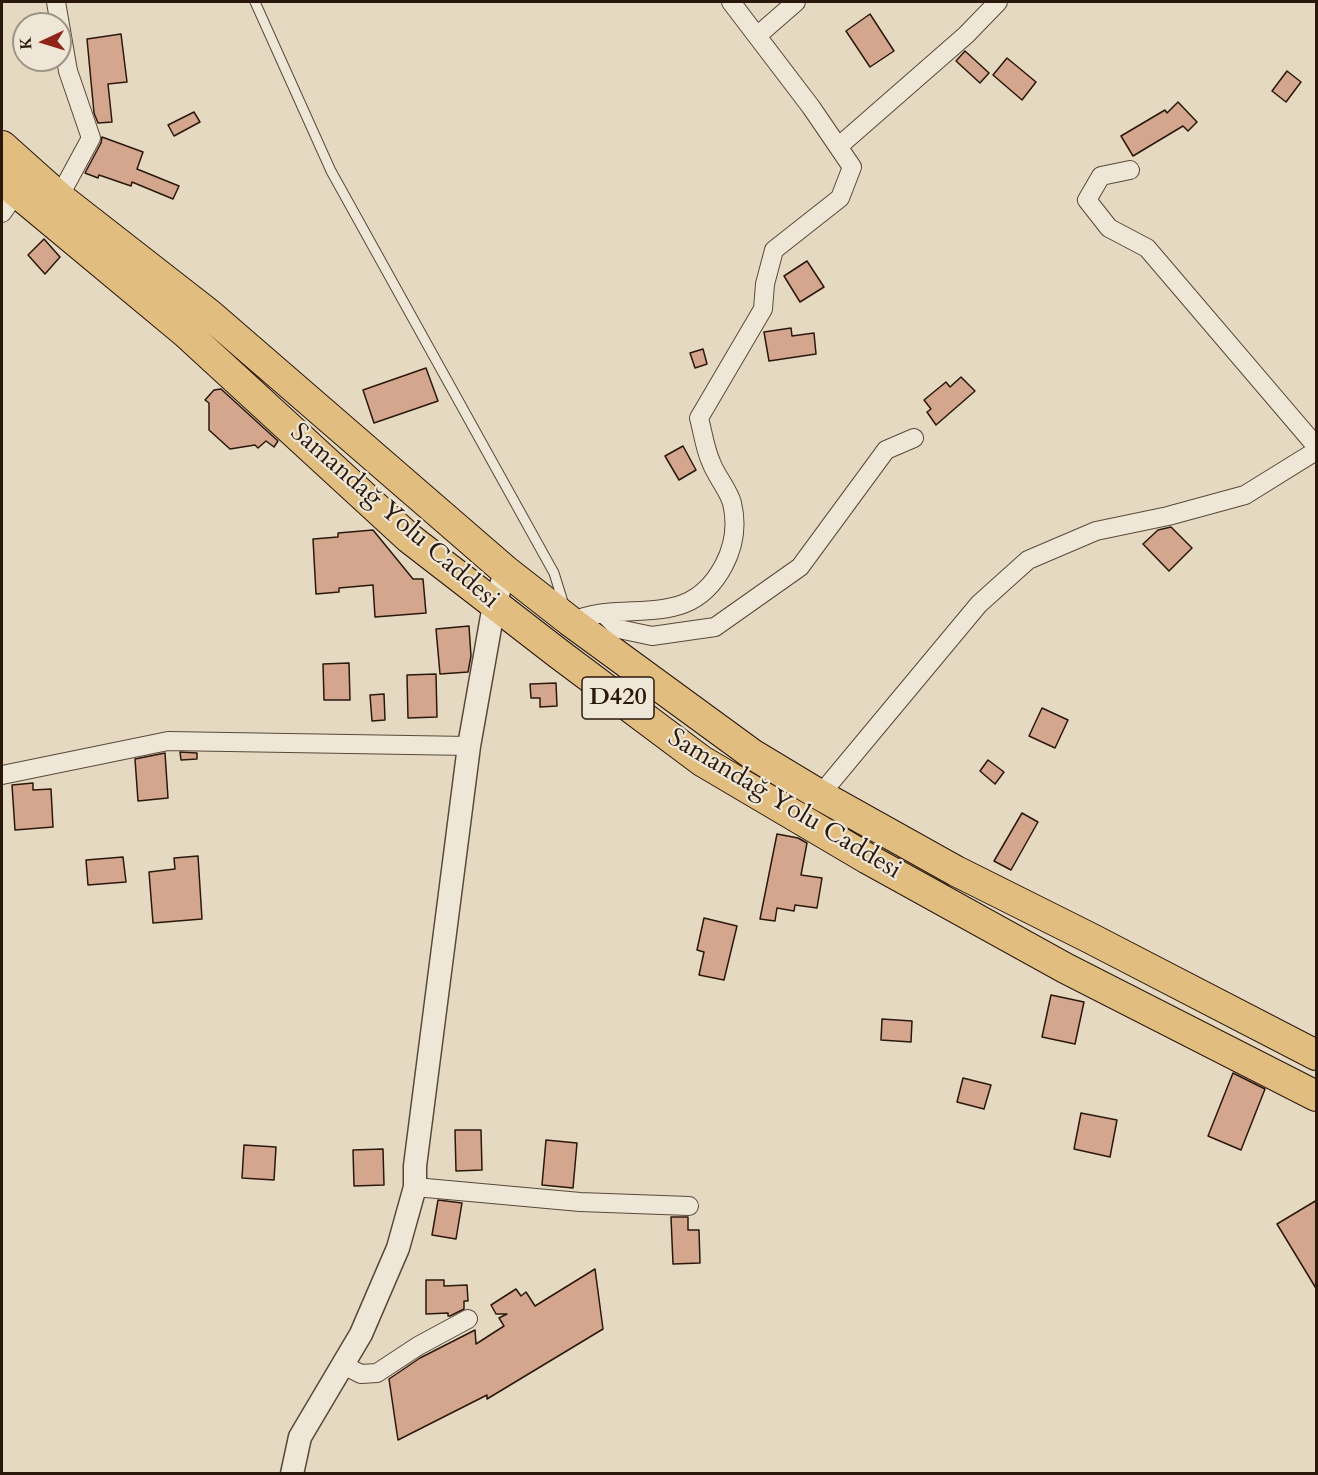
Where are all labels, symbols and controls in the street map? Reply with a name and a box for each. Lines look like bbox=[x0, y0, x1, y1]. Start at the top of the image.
north arrow bbox=[12, 12, 72, 72]
text: K bbox=[15, 36, 37, 50]
street label: Samandağ Yolu Caddesi bbox=[283, 418, 505, 616]
road number: D420 bbox=[582, 677, 654, 719]
street label: Samandağ Yolu Caddesi bbox=[662, 723, 906, 887]

